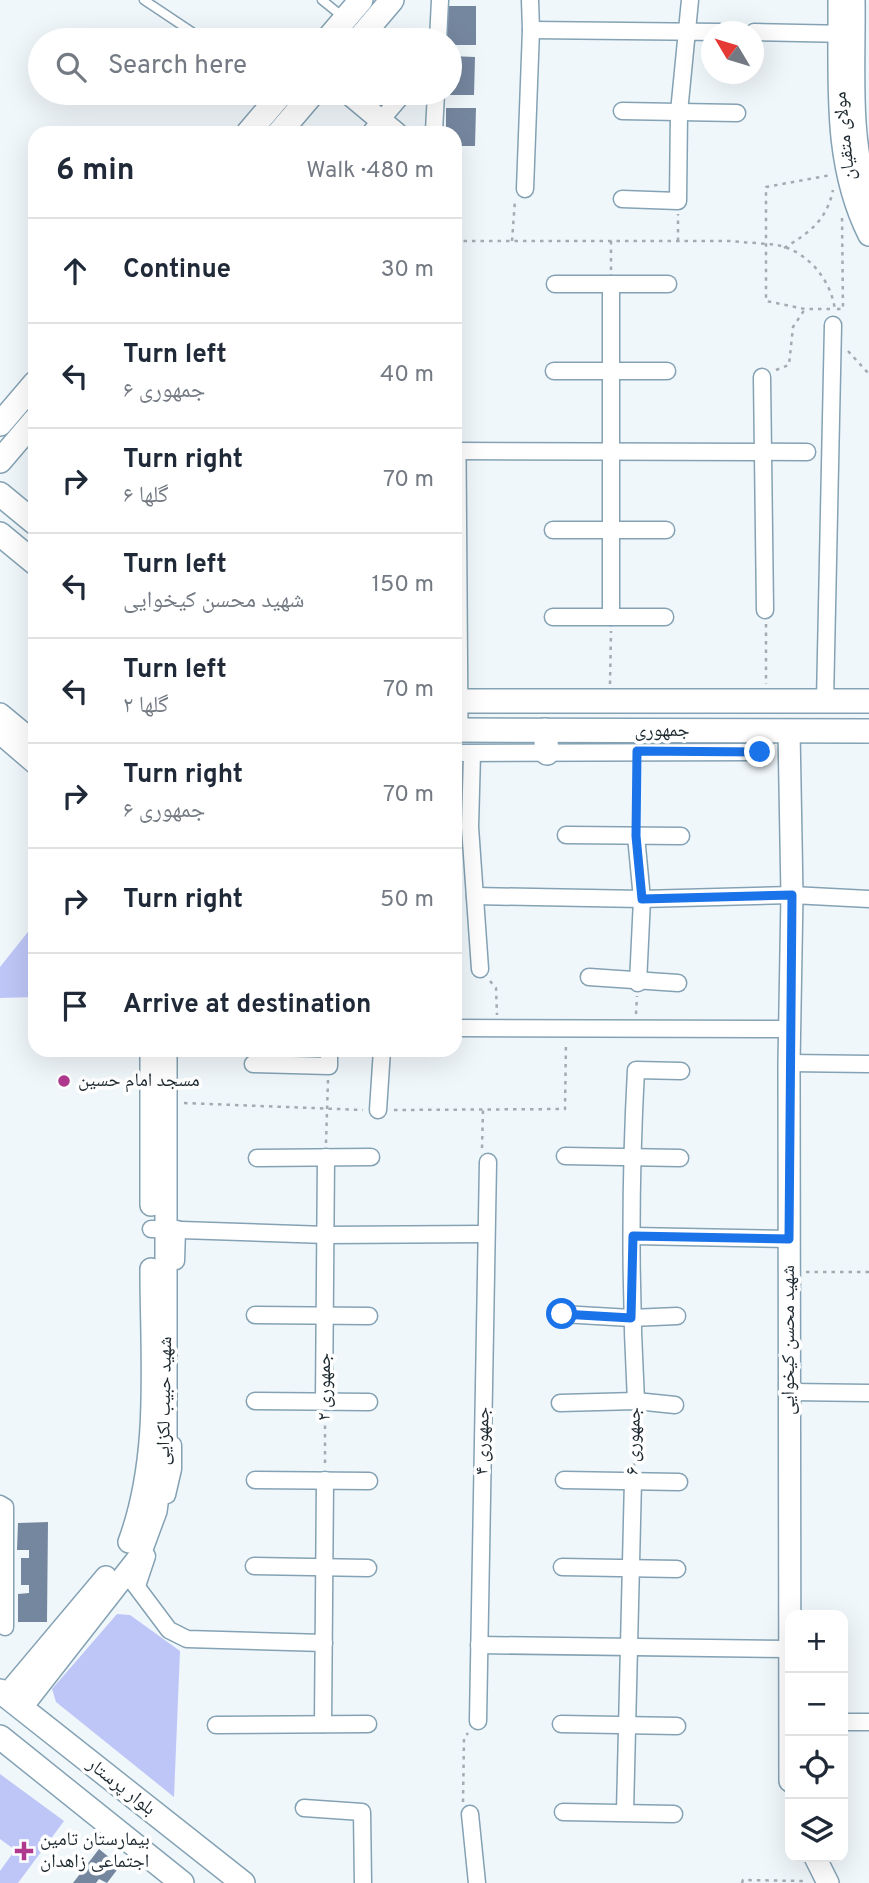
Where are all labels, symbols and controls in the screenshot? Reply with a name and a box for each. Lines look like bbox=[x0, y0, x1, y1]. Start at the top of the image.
north arrow bbox=[701, 21, 764, 84]
search box bbox=[28, 28, 462, 105]
icon: search bbox=[52, 48, 90, 86]
text: Search here bbox=[108, 50, 247, 83]
street label: مولای متقیان bbox=[828, 90, 862, 182]
text: 6 min bbox=[56, 153, 134, 190]
text: Walk · 480 m bbox=[306, 157, 434, 186]
icon: ahead bbox=[56, 252, 94, 290]
text: Continue bbox=[123, 254, 231, 287]
text: 30 m bbox=[381, 256, 434, 285]
text: Turn left bbox=[123, 339, 227, 372]
icon: left bbox=[56, 357, 94, 395]
text: 40 m bbox=[380, 361, 434, 390]
text: جمهوری ۶ bbox=[123, 377, 205, 406]
text: Turn right bbox=[123, 444, 243, 477]
icon: right bbox=[56, 462, 94, 500]
text: 70 m bbox=[383, 466, 434, 495]
text: گلها ۶ bbox=[123, 482, 169, 511]
text: Turn left bbox=[123, 549, 227, 582]
icon: left bbox=[56, 567, 94, 605]
text: 150 m bbox=[372, 571, 434, 600]
text: شهید محسن کیخوایی bbox=[123, 587, 304, 616]
text: Turn left bbox=[123, 654, 227, 687]
icon: left bbox=[56, 672, 94, 710]
text: 70 m bbox=[383, 676, 434, 705]
text: گلها ۲ bbox=[123, 692, 169, 721]
street label: جمهوری bbox=[634, 719, 690, 743]
route end bbox=[744, 736, 775, 767]
text: Turn right bbox=[123, 759, 243, 792]
icon: right bbox=[56, 777, 94, 815]
text: 70 m bbox=[383, 781, 434, 810]
text: جمهوری ۶ bbox=[123, 797, 205, 826]
icon: right bbox=[56, 882, 94, 920]
text: Turn right bbox=[123, 884, 243, 917]
text: 50 m bbox=[380, 886, 434, 915]
icon: arrive bbox=[56, 987, 94, 1025]
text: Arrive at destination bbox=[123, 989, 371, 1022]
place label: مسجد امام حسین bbox=[78, 1069, 200, 1093]
marker: مسجد امام حسین bbox=[56, 1073, 72, 1089]
street label: شهید محسن کیخوایی bbox=[777, 1265, 801, 1415]
route start bbox=[546, 1298, 577, 1329]
street label: شهید حبیب لکزایی bbox=[152, 1336, 178, 1466]
street label: جمهوری ۲ bbox=[313, 1353, 337, 1421]
street label: جمهوری ۴ bbox=[470, 1407, 496, 1475]
street label: جمهوری ۶ bbox=[621, 1407, 647, 1475]
map controls bbox=[785, 1610, 848, 1862]
button: + bbox=[785, 1610, 848, 1673]
button: − bbox=[785, 1673, 848, 1736]
button: locate bbox=[785, 1736, 848, 1799]
street label: بلوار پرستار bbox=[81, 1752, 160, 1821]
button: layers bbox=[785, 1799, 848, 1862]
place label: بیمارستان تامین اجتماعی زاهدان bbox=[40, 1828, 150, 1874]
marker: بیمارستان تامین اجتماعی زاهدان bbox=[14, 1841, 34, 1861]

